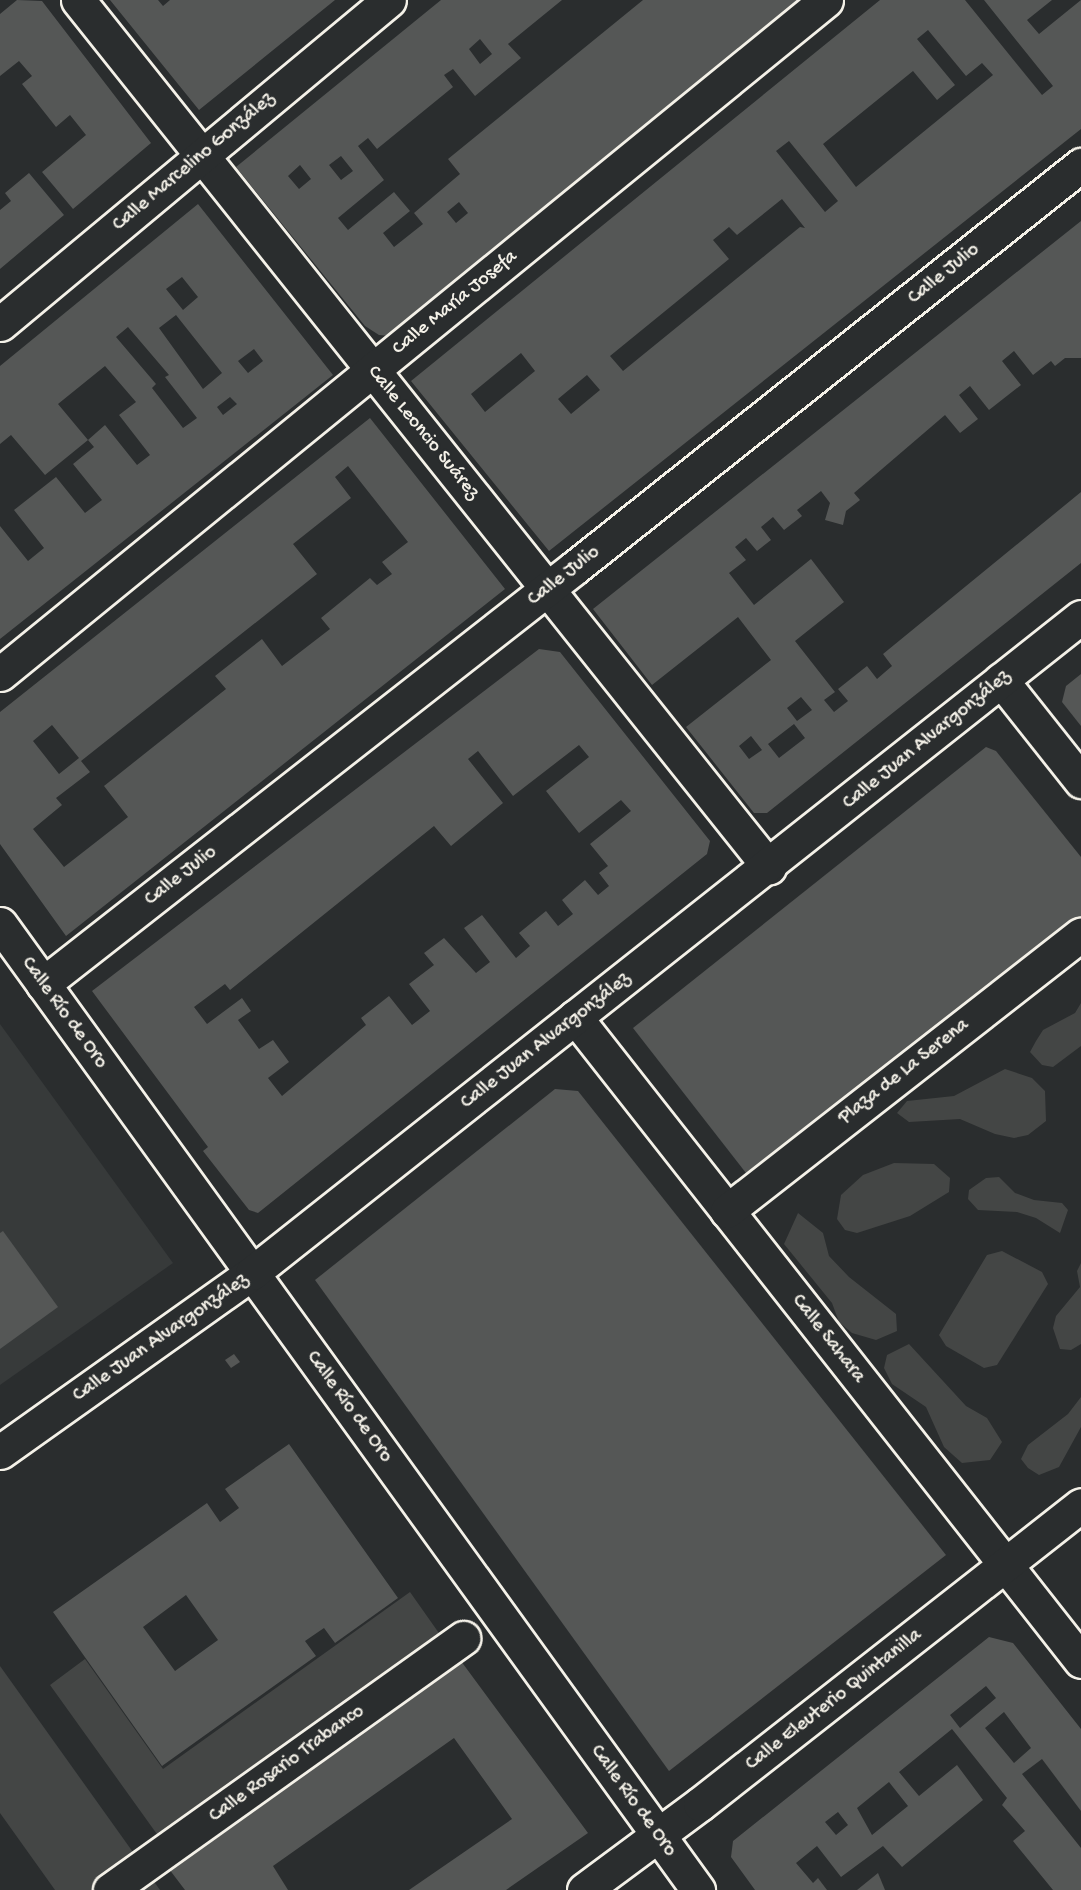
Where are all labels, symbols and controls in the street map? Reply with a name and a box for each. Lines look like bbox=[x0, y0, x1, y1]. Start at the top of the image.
street label: Calle Marcelino González bbox=[108, 87, 280, 237]
street label: Calle Julio bbox=[903, 238, 985, 310]
street label: Calle María Josefa bbox=[388, 245, 522, 361]
street label: Calle Leoncio Suárez bbox=[362, 361, 484, 505]
street label: Calle Julio bbox=[523, 540, 605, 612]
street label: Calle Juan Alvargonzález bbox=[838, 665, 1016, 815]
street label: Calle Julio bbox=[140, 840, 222, 912]
street label: Calle Río de Oro bbox=[15, 953, 113, 1073]
street label: Calle Juan Alvargonzález bbox=[456, 967, 636, 1115]
street label: Plaza de La Serena bbox=[834, 1014, 974, 1130]
street label: Calle Juan Alvargonzález bbox=[68, 1268, 254, 1408]
street label: Calle Sahara bbox=[786, 1290, 870, 1388]
street label: Calle Río de Oro bbox=[300, 1347, 398, 1467]
street label: Calle Eleuterio Quintanilla bbox=[741, 1624, 927, 1776]
street label: Calle Rosario Trabanco bbox=[205, 1700, 369, 1828]
street label: Calle Río de Oro bbox=[584, 1741, 682, 1861]

